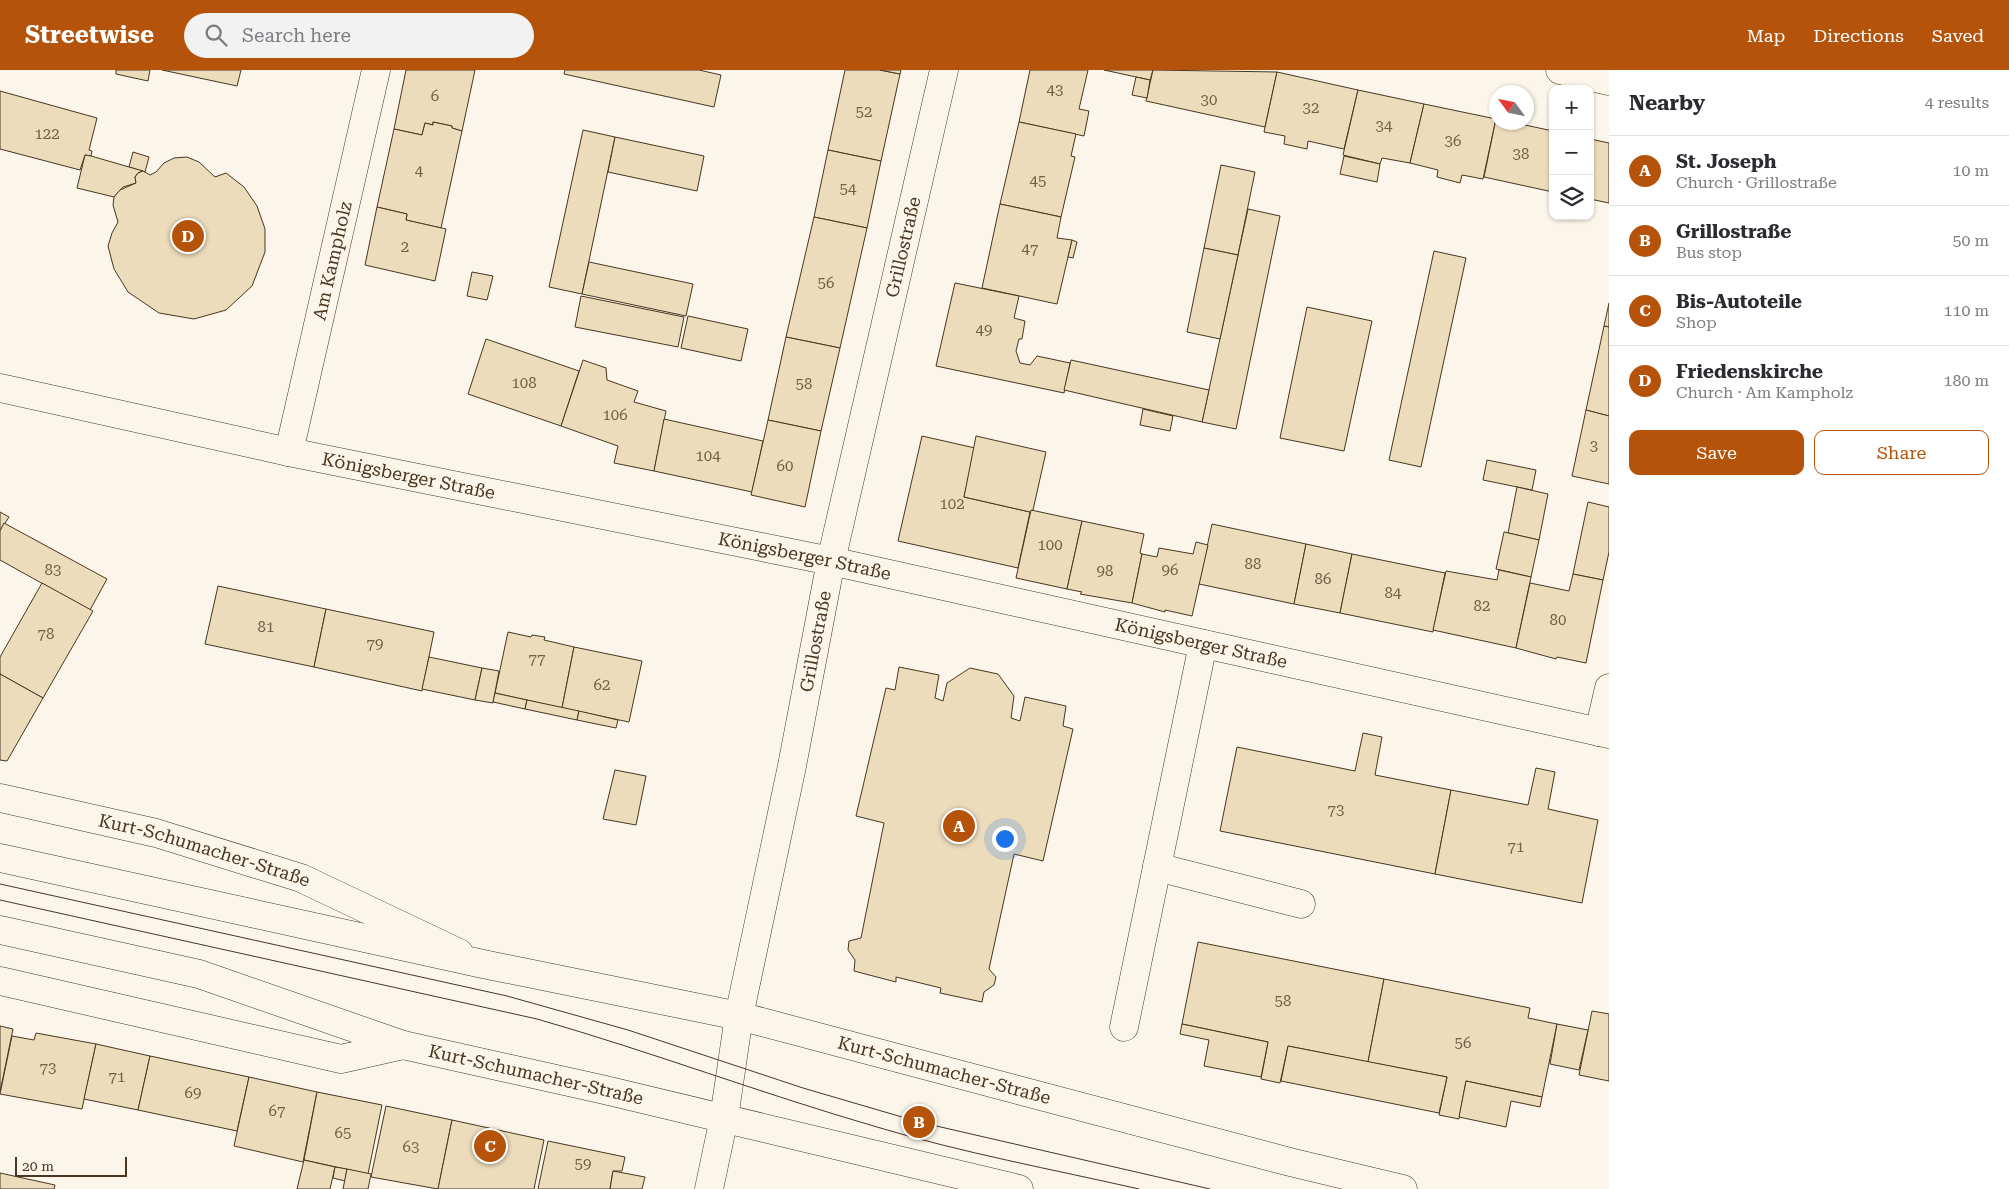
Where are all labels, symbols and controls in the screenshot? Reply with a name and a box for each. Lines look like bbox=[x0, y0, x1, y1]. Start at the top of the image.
search box bbox=[184, 13, 534, 58]
text: Streetwise bbox=[25, 21, 154, 49]
icon: search bbox=[202, 21, 230, 49]
text: Search here bbox=[242, 24, 351, 47]
text: Map bbox=[1747, 25, 1785, 46]
text: Directions bbox=[1813, 25, 1904, 46]
text: Saved bbox=[1932, 25, 1984, 46]
house number: 43 bbox=[1047, 81, 1063, 99]
north arrow bbox=[1489, 85, 1534, 130]
map controls bbox=[1549, 85, 1594, 220]
button: + bbox=[1549, 85, 1594, 130]
house number: 6 bbox=[431, 87, 439, 105]
house number: 30 bbox=[1201, 91, 1217, 109]
text: Nearby bbox=[1629, 91, 1705, 115]
text: 4 results bbox=[1925, 93, 1989, 112]
house number: 32 bbox=[1303, 99, 1319, 117]
house number: 52 bbox=[856, 103, 872, 121]
house number: 34 bbox=[1376, 117, 1393, 135]
house number: 122 bbox=[34, 125, 60, 143]
button: − bbox=[1549, 130, 1594, 175]
house number: 36 bbox=[1445, 132, 1461, 150]
house number: 38 bbox=[1513, 145, 1529, 163]
text: St. Joseph bbox=[1676, 150, 1776, 173]
text: A bbox=[1639, 161, 1651, 180]
text: 10 m bbox=[1952, 161, 1989, 180]
house number: 4 bbox=[415, 162, 424, 180]
house number: 45 bbox=[1030, 172, 1046, 190]
text: Church · Grillostraße bbox=[1676, 173, 1837, 192]
button: layers bbox=[1549, 175, 1594, 220]
house number: 54 bbox=[840, 180, 857, 198]
street label: Grillostraße bbox=[881, 194, 925, 299]
street label: Am Kampholz bbox=[308, 199, 356, 322]
pin: D bbox=[172, 217, 204, 255]
text: Grillostraße bbox=[1676, 220, 1791, 243]
text: B bbox=[1639, 231, 1651, 250]
text: 50 m bbox=[1952, 231, 1989, 250]
house number: 2 bbox=[401, 238, 409, 256]
house number: 47 bbox=[1022, 240, 1038, 258]
text: Bus stop bbox=[1676, 243, 1742, 262]
house number: 56 bbox=[818, 274, 834, 292]
text: Bis-Autoteile bbox=[1676, 290, 1802, 313]
text: C bbox=[1639, 301, 1651, 320]
text: 110 m bbox=[1943, 301, 1989, 320]
text: Shop bbox=[1676, 313, 1717, 332]
house number: 49 bbox=[976, 321, 992, 339]
text: Friedenskirche bbox=[1676, 360, 1823, 383]
text: D bbox=[1639, 371, 1651, 390]
text: 180 m bbox=[1943, 371, 1989, 390]
house number: 108 bbox=[511, 374, 537, 392]
house number: 58 bbox=[796, 375, 812, 393]
text: Church · Am Kampholz bbox=[1676, 383, 1853, 402]
house number: 106 bbox=[602, 406, 628, 424]
button: Save bbox=[1629, 430, 1804, 475]
button: Share bbox=[1814, 430, 1989, 475]
house number: 3 bbox=[1590, 437, 1598, 455]
house number: 104 bbox=[695, 447, 721, 465]
street label: Königsberger Straße bbox=[320, 448, 497, 503]
house number: 60 bbox=[777, 457, 793, 475]
house number: 102 bbox=[939, 495, 965, 513]
street label: Königsberger Straße bbox=[716, 528, 893, 584]
house number: 100 bbox=[1037, 536, 1063, 554]
house number: 88 bbox=[1245, 555, 1261, 573]
house number: 83 bbox=[45, 561, 61, 579]
house number: 96 bbox=[1162, 561, 1178, 579]
house number: 98 bbox=[1097, 562, 1113, 580]
house number: 86 bbox=[1315, 570, 1331, 588]
house number: 84 bbox=[1385, 584, 1402, 602]
street label: Grillostraße bbox=[795, 589, 835, 694]
house number: 82 bbox=[1474, 597, 1490, 615]
house number: 80 bbox=[1550, 611, 1566, 629]
street label: Königsberger Straße bbox=[1113, 613, 1290, 672]
house number: 81 bbox=[258, 618, 274, 636]
house number: 78 bbox=[38, 625, 54, 643]
house number: 79 bbox=[367, 635, 383, 653]
house number: 77 bbox=[529, 650, 545, 668]
house number: 62 bbox=[594, 676, 610, 694]
house number: 73 bbox=[1328, 801, 1344, 819]
pin: A bbox=[943, 807, 975, 845]
street label: Kurt-Schumacher-Straße bbox=[97, 809, 314, 891]
your location bbox=[992, 826, 1018, 852]
house number: 71 bbox=[1508, 838, 1524, 856]
house number: 58 bbox=[1275, 992, 1291, 1010]
street label: Kurt-Schumacher-Straße bbox=[836, 1032, 1053, 1108]
house number: 56 bbox=[1455, 1034, 1471, 1052]
street label: Kurt-Schumacher-Straße bbox=[427, 1040, 646, 1109]
house number: 73 bbox=[40, 1059, 56, 1077]
house number: 71 bbox=[109, 1068, 125, 1086]
house number: 69 bbox=[185, 1084, 201, 1102]
house number: 67 bbox=[269, 1102, 285, 1120]
pin: B bbox=[903, 1103, 935, 1141]
house number: 65 bbox=[335, 1124, 351, 1142]
pin: C bbox=[474, 1127, 506, 1165]
house number: 63 bbox=[403, 1138, 419, 1156]
scale bar bbox=[15, 1154, 128, 1177]
house number: 59 bbox=[575, 1155, 591, 1173]
text: 20 m bbox=[22, 1158, 54, 1174]

